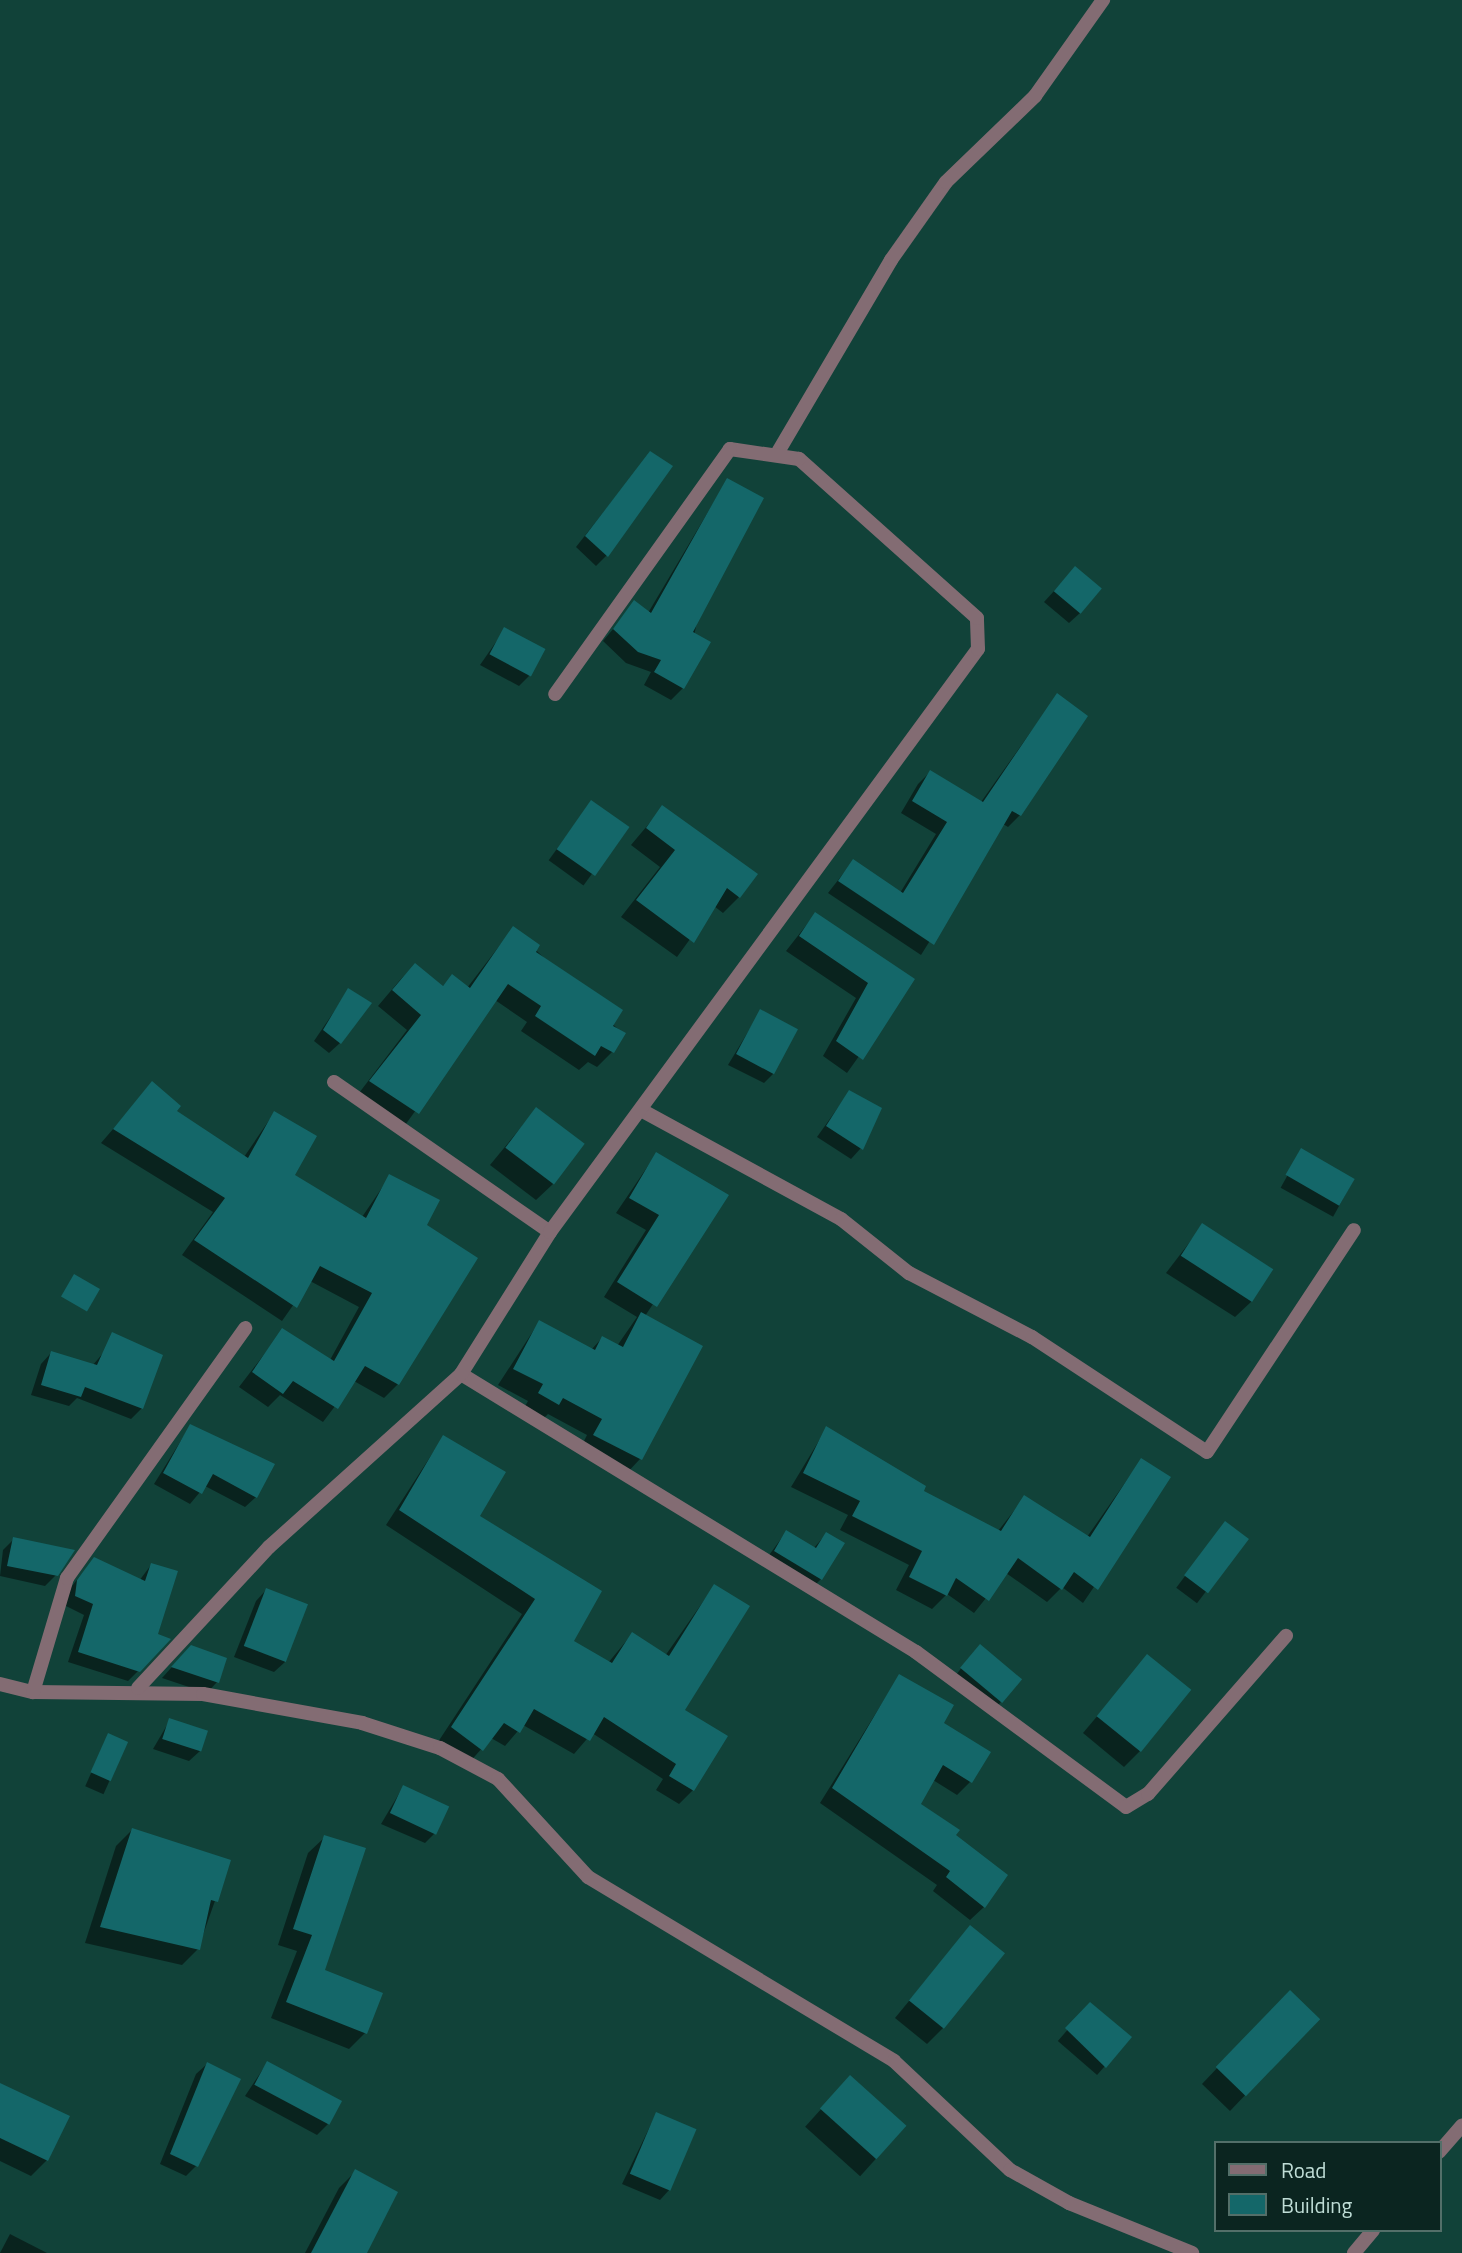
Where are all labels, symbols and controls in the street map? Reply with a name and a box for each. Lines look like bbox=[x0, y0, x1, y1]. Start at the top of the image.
legend bbox=[1214, 2141, 1441, 2232]
text: Road bbox=[1281, 2154, 1326, 2186]
text: Building bbox=[1281, 2189, 1352, 2221]

